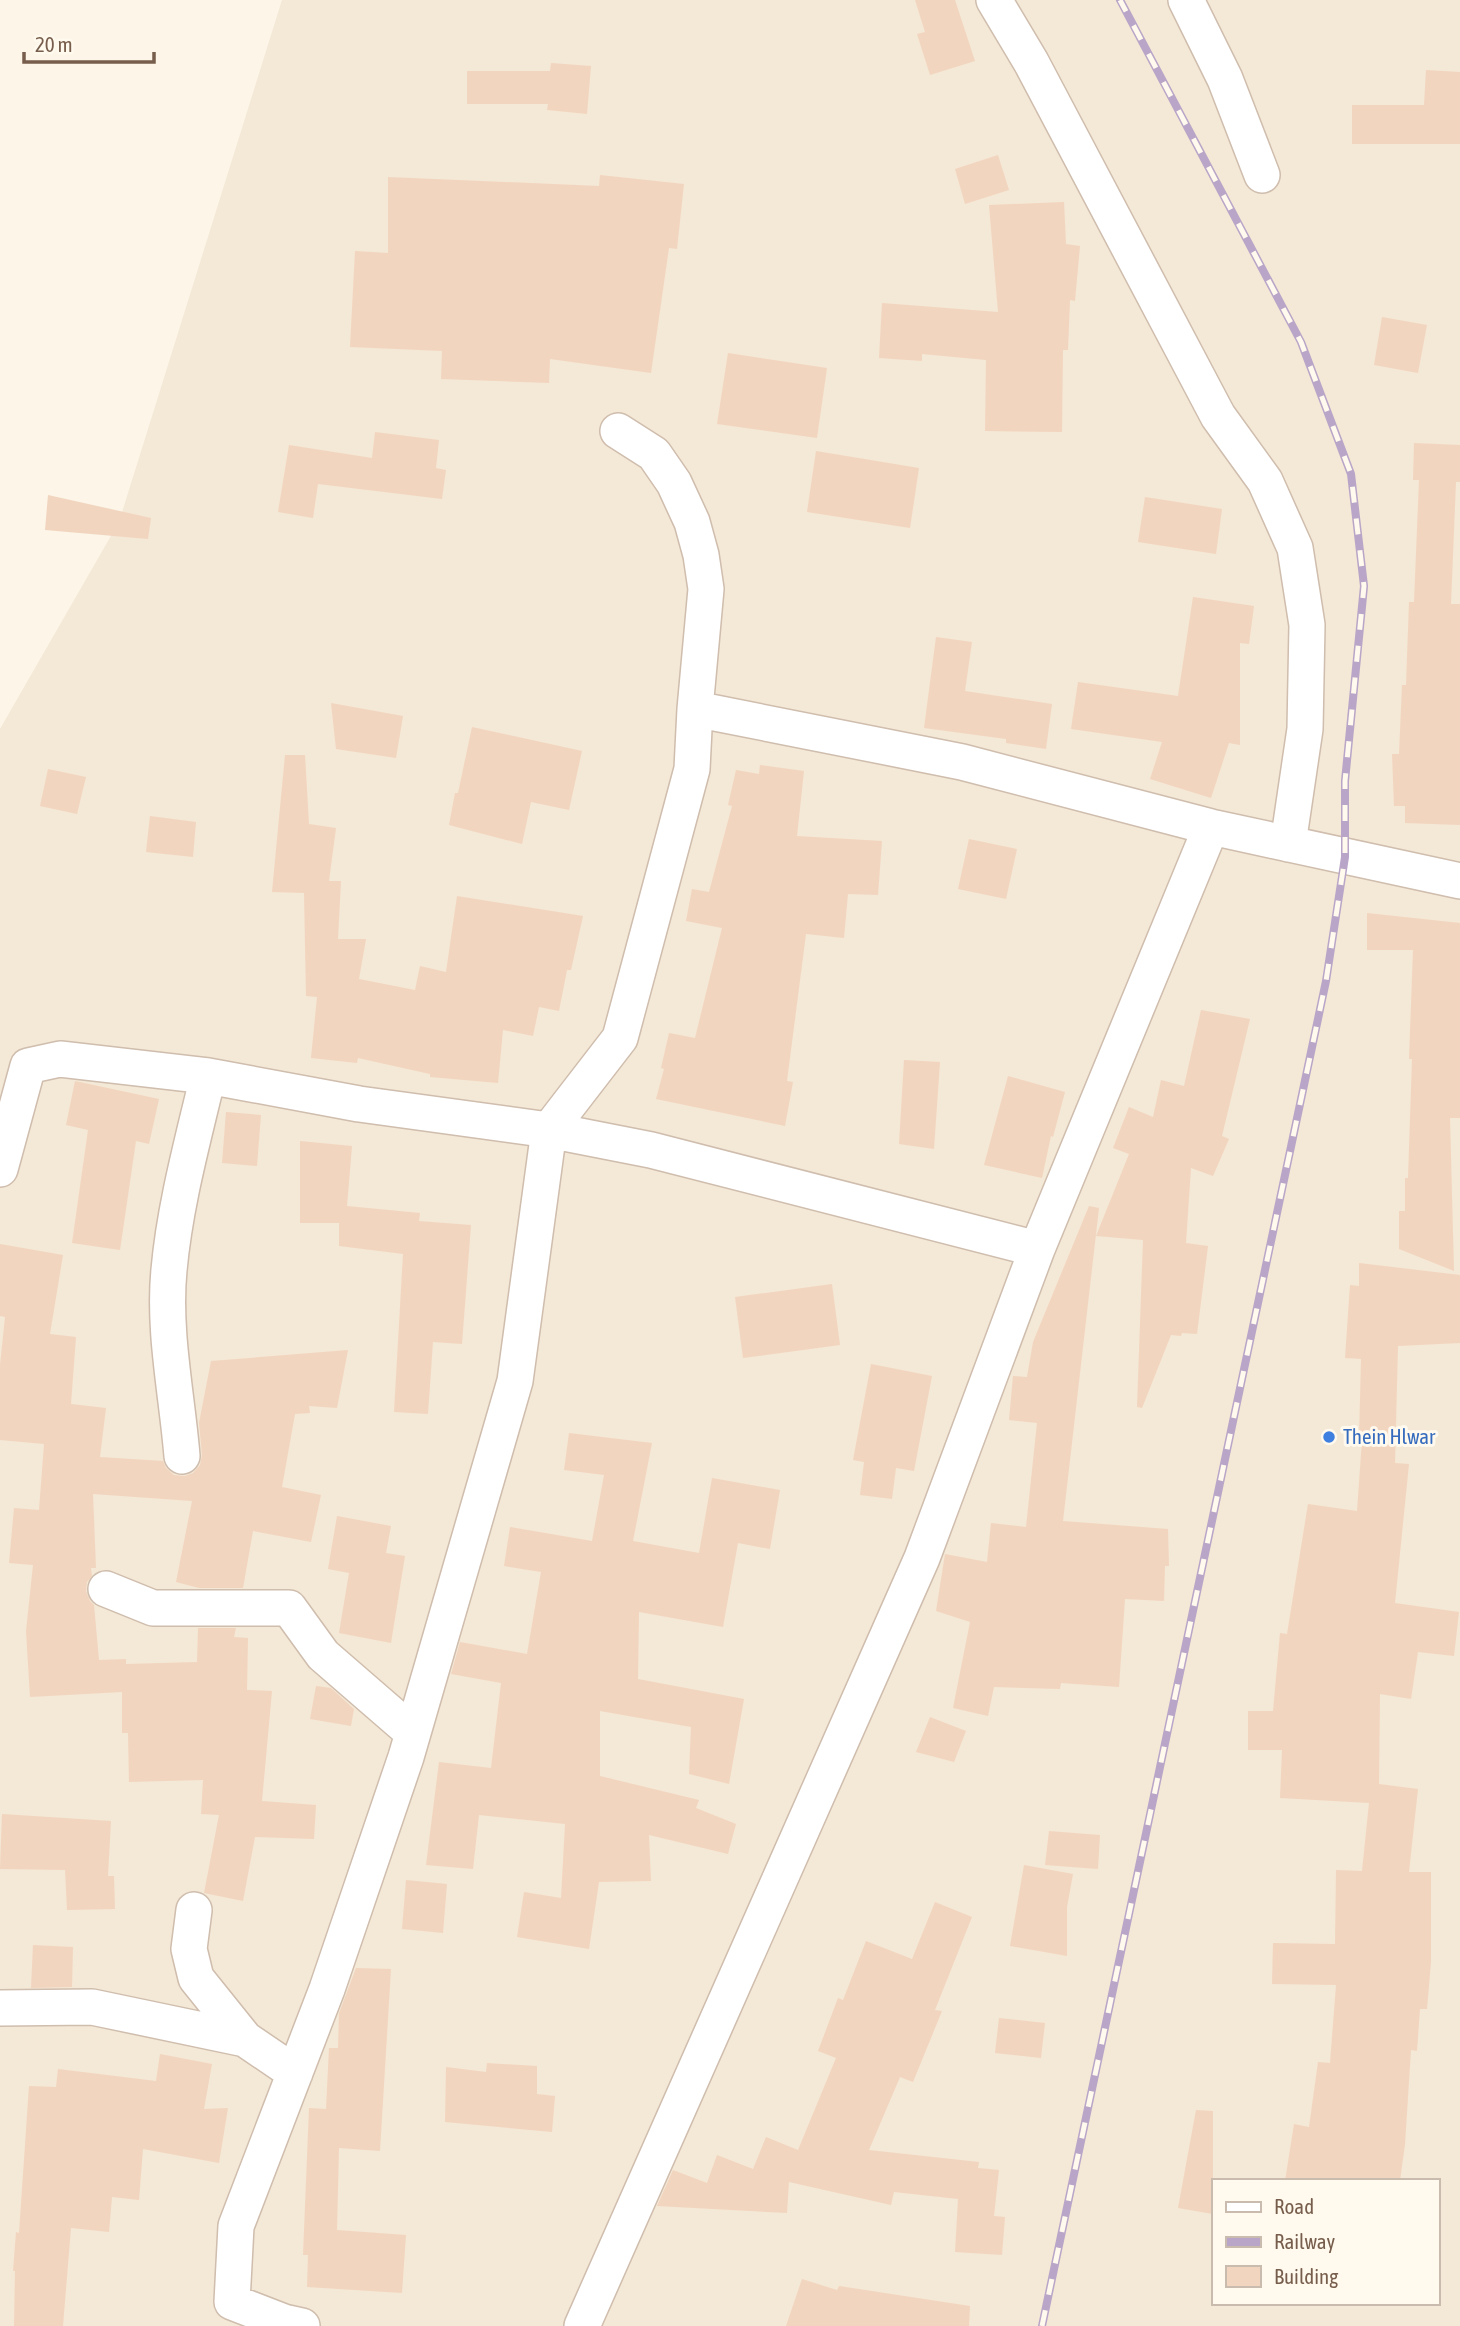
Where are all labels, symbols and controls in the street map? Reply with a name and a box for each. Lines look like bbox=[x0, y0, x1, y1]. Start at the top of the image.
scale bar bbox=[24, 21, 154, 65]
text: 20 m bbox=[35, 32, 73, 56]
place label: Thein Hlwar bbox=[1343, 1424, 1436, 1448]
marker: Thein Hlwar bbox=[1321, 1429, 1337, 1445]
legend bbox=[1212, 2179, 1439, 2305]
text: Road bbox=[1274, 2194, 1314, 2218]
text: Railway bbox=[1274, 2229, 1336, 2253]
text: Building bbox=[1274, 2264, 1338, 2288]

